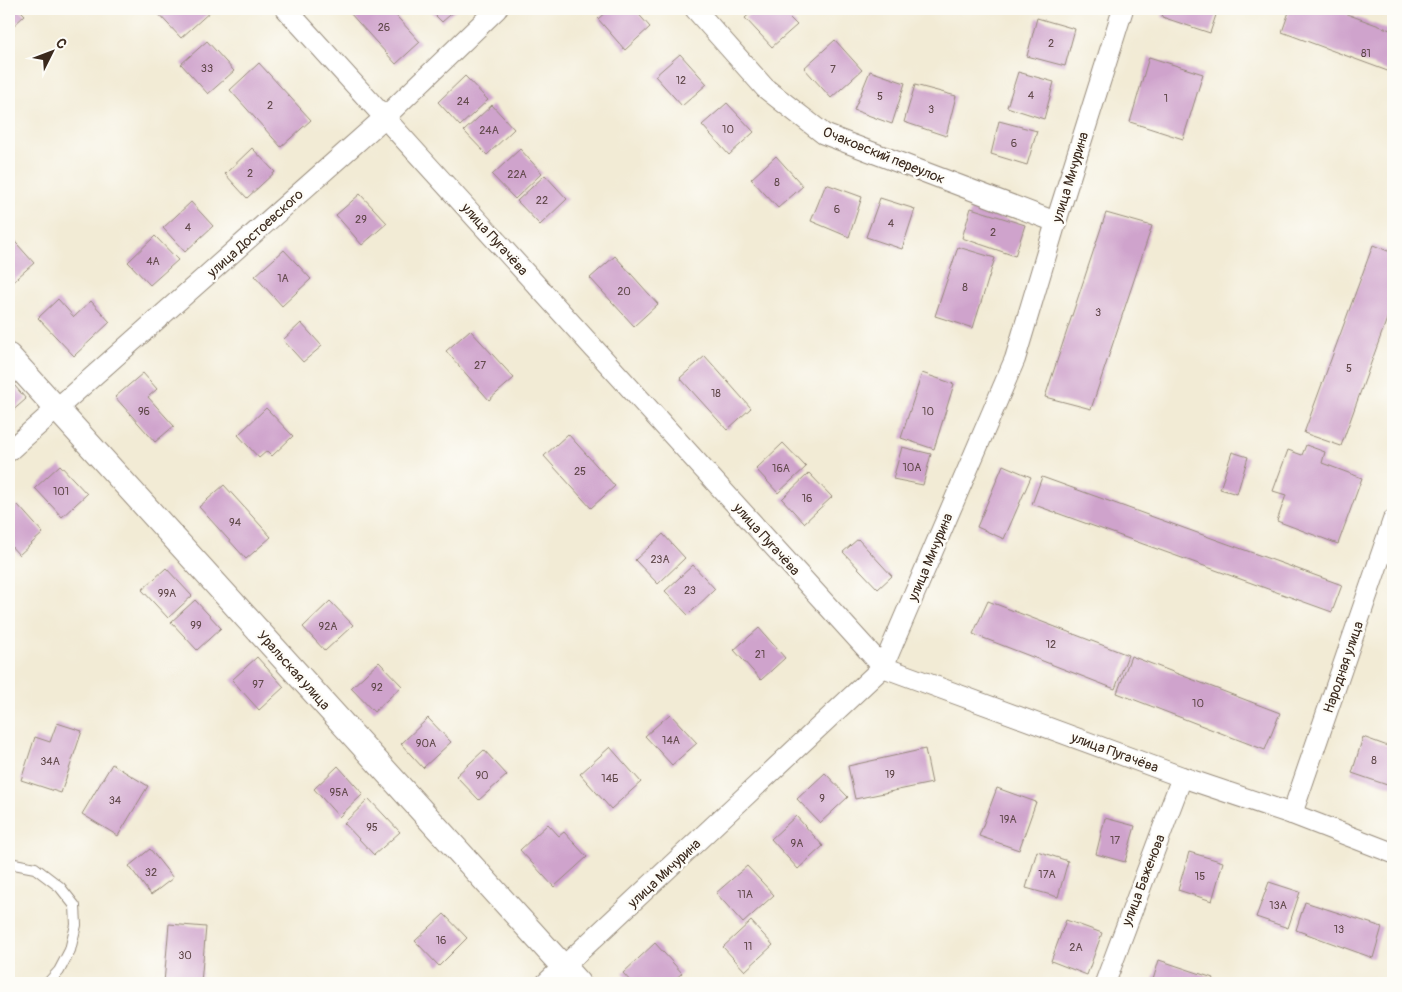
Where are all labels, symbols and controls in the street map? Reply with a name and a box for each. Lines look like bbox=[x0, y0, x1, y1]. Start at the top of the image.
house number: 26 bbox=[378, 21, 390, 34]
north arrow bbox=[28, 28, 78, 78]
text: С bbox=[52, 35, 71, 53]
house number: 2 bbox=[1048, 37, 1054, 50]
house number: 81 bbox=[1361, 47, 1371, 60]
house number: 33 bbox=[201, 62, 213, 75]
house number: 7 bbox=[830, 63, 836, 76]
house number: 12 bbox=[676, 74, 686, 87]
house number: 4 bbox=[1028, 89, 1035, 102]
house number: 5 bbox=[877, 90, 883, 103]
house number: 1 bbox=[1164, 92, 1168, 105]
house number: 24 bbox=[457, 95, 470, 108]
house number: 2 bbox=[267, 99, 273, 112]
house number: 3 bbox=[928, 103, 934, 116]
house number: 10 bbox=[722, 123, 734, 136]
street label: Очаковский переулок bbox=[820, 123, 947, 188]
house number: 24А bbox=[479, 124, 499, 137]
street label: улица Мичурина bbox=[1048, 130, 1092, 225]
house number: 6 bbox=[1011, 137, 1017, 150]
house number: 2 bbox=[247, 167, 253, 180]
house number: 22А bbox=[507, 168, 527, 181]
house number: 8 bbox=[774, 176, 780, 189]
street label: улица Достоевского bbox=[203, 186, 307, 282]
house number: 22 bbox=[536, 194, 548, 207]
street label: улица Пугачёва bbox=[457, 199, 532, 279]
house number: 6 bbox=[834, 203, 840, 216]
house number: 29 bbox=[355, 213, 367, 226]
house number: 4 bbox=[888, 217, 895, 230]
house number: 4 bbox=[185, 221, 192, 234]
house number: 2 bbox=[990, 226, 996, 239]
house number: 4А bbox=[146, 255, 160, 268]
house number: 1А bbox=[277, 272, 289, 285]
house number: 8 bbox=[962, 281, 968, 294]
house number: 20 bbox=[617, 285, 631, 298]
house number: 3 bbox=[1095, 306, 1101, 319]
house number: 27 bbox=[474, 359, 486, 372]
house number: 5 bbox=[1346, 362, 1352, 375]
house number: 18 bbox=[711, 387, 721, 400]
house number: 96 bbox=[138, 405, 150, 418]
house number: 10 bbox=[922, 405, 934, 418]
house number: 10А bbox=[903, 461, 921, 474]
house number: 16А bbox=[772, 462, 790, 475]
house number: 25 bbox=[574, 465, 586, 478]
house number: 101 bbox=[53, 485, 69, 498]
house number: 16 bbox=[802, 492, 812, 505]
street label: улица Пугачёва bbox=[729, 499, 804, 579]
street label: улица Мичурина bbox=[904, 511, 957, 605]
house number: 94 bbox=[229, 516, 242, 529]
house number: 23А bbox=[650, 553, 670, 566]
house number: 23 bbox=[684, 584, 696, 597]
house number: 99А bbox=[158, 587, 176, 600]
house number: 99 bbox=[190, 619, 202, 632]
street label: Народная улица bbox=[1320, 619, 1367, 715]
house number: 92А bbox=[319, 620, 337, 633]
street label: Уральская улица bbox=[254, 627, 334, 713]
house number: 12 bbox=[1046, 638, 1056, 651]
house number: 21 bbox=[755, 648, 765, 661]
house number: 97 bbox=[252, 678, 264, 691]
house number: 92 bbox=[371, 681, 383, 694]
house number: 10 bbox=[1192, 697, 1204, 710]
street label: улица Пугачёва bbox=[1068, 728, 1161, 776]
house number: 14А bbox=[662, 734, 680, 747]
house number: 90А bbox=[416, 737, 436, 750]
house number: 8 bbox=[1371, 754, 1377, 767]
house number: 34А bbox=[40, 755, 60, 768]
house number: 19 bbox=[885, 768, 895, 781]
house number: 90 bbox=[475, 769, 489, 782]
house number: 14Б bbox=[601, 772, 619, 785]
house number: 95А bbox=[330, 786, 348, 799]
house number: 9 bbox=[819, 792, 825, 805]
house number: 34 bbox=[109, 794, 122, 807]
house number: 19А bbox=[999, 813, 1017, 826]
house number: 95 bbox=[366, 821, 378, 834]
street label: улица Баженова bbox=[1118, 832, 1169, 929]
house number: 17 bbox=[1110, 834, 1120, 847]
street label: улица Мичурина bbox=[624, 835, 704, 912]
house number: 9А bbox=[791, 837, 803, 850]
house number: 32 bbox=[145, 866, 157, 879]
house number: 17А bbox=[1038, 868, 1056, 881]
house number: 15 bbox=[1195, 870, 1205, 883]
house number: 11А bbox=[737, 888, 753, 901]
house number: 13А bbox=[1269, 899, 1287, 912]
house number: 13 bbox=[1334, 923, 1344, 936]
house number: 16 bbox=[436, 934, 446, 947]
house number: 11 bbox=[744, 940, 752, 953]
house number: 2А bbox=[1069, 941, 1083, 954]
house number: 30 bbox=[178, 949, 192, 962]

